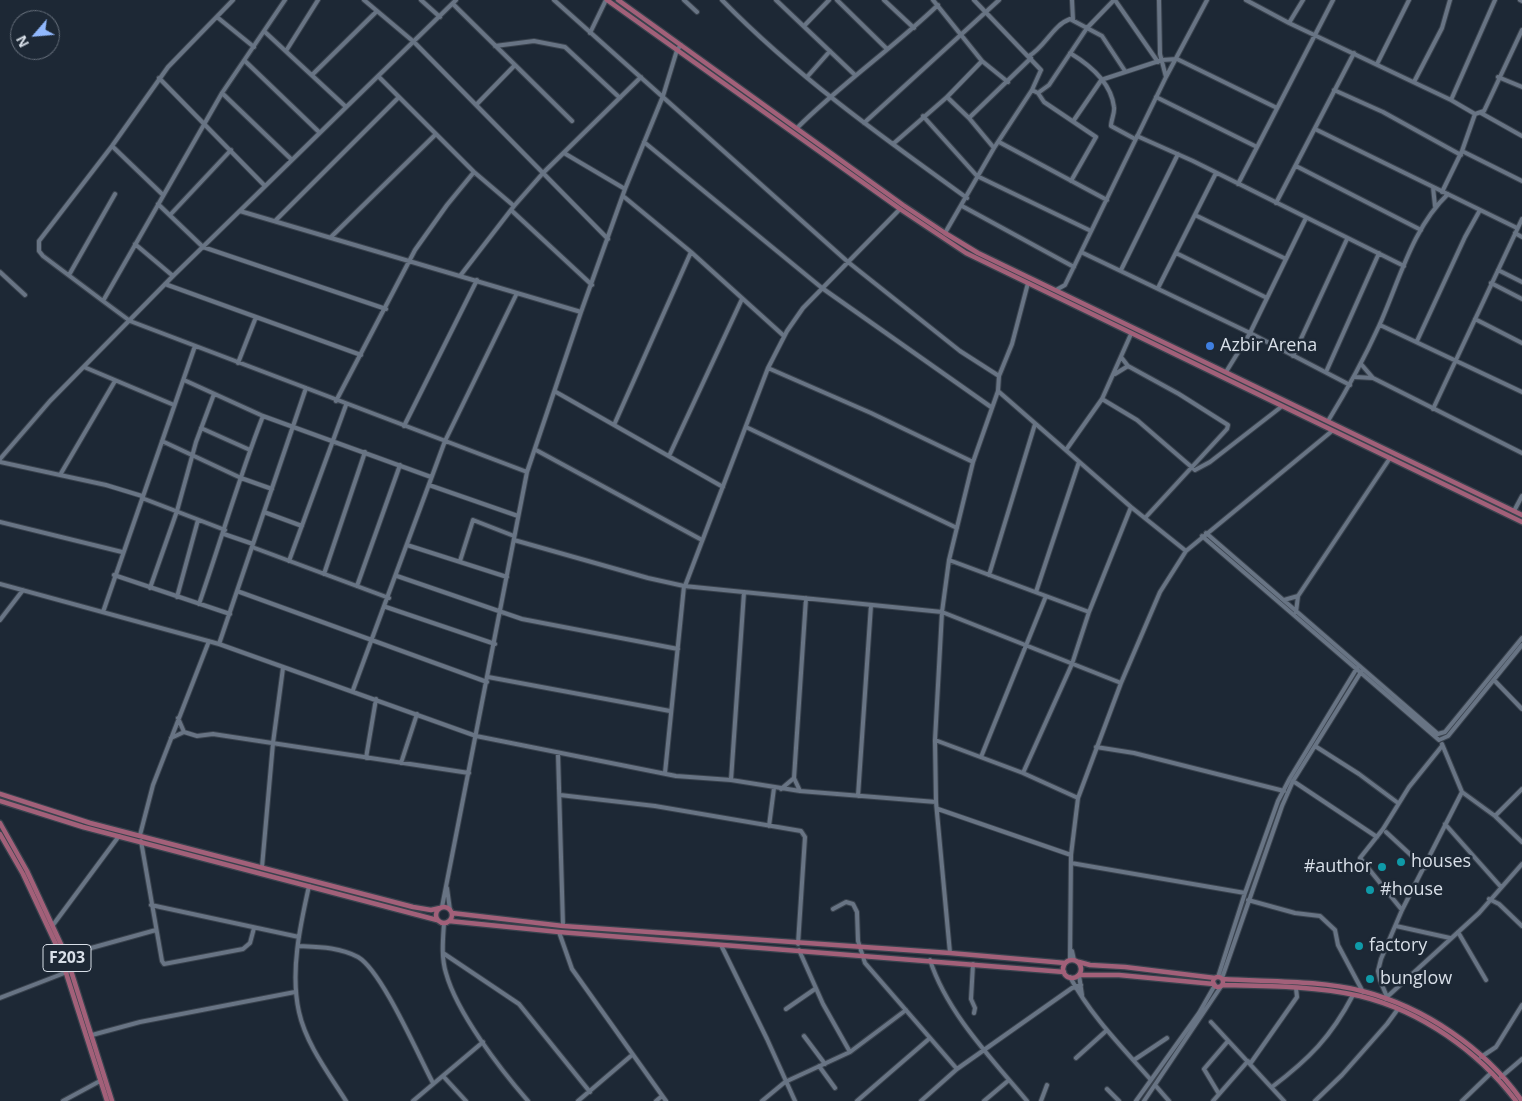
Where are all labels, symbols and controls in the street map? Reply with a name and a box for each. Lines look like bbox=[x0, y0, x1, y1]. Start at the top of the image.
north arrow bbox=[10, 10, 60, 60]
text: N bbox=[11, 32, 33, 51]
place label: Azbir Arena bbox=[1220, 335, 1317, 357]
marker: Azbir Arena bbox=[1204, 340, 1216, 352]
place label: houses bbox=[1411, 851, 1471, 873]
place label: #author bbox=[1304, 856, 1372, 878]
marker: houses bbox=[1395, 856, 1407, 868]
marker: #author bbox=[1376, 861, 1388, 873]
place label: #house bbox=[1380, 879, 1443, 901]
marker: #house bbox=[1364, 884, 1376, 896]
place label: factory bbox=[1369, 935, 1427, 957]
marker: factory bbox=[1353, 940, 1365, 952]
road number: F203 bbox=[43, 944, 91, 971]
place label: bunglow bbox=[1380, 968, 1452, 990]
marker: bunglow bbox=[1364, 973, 1376, 985]

